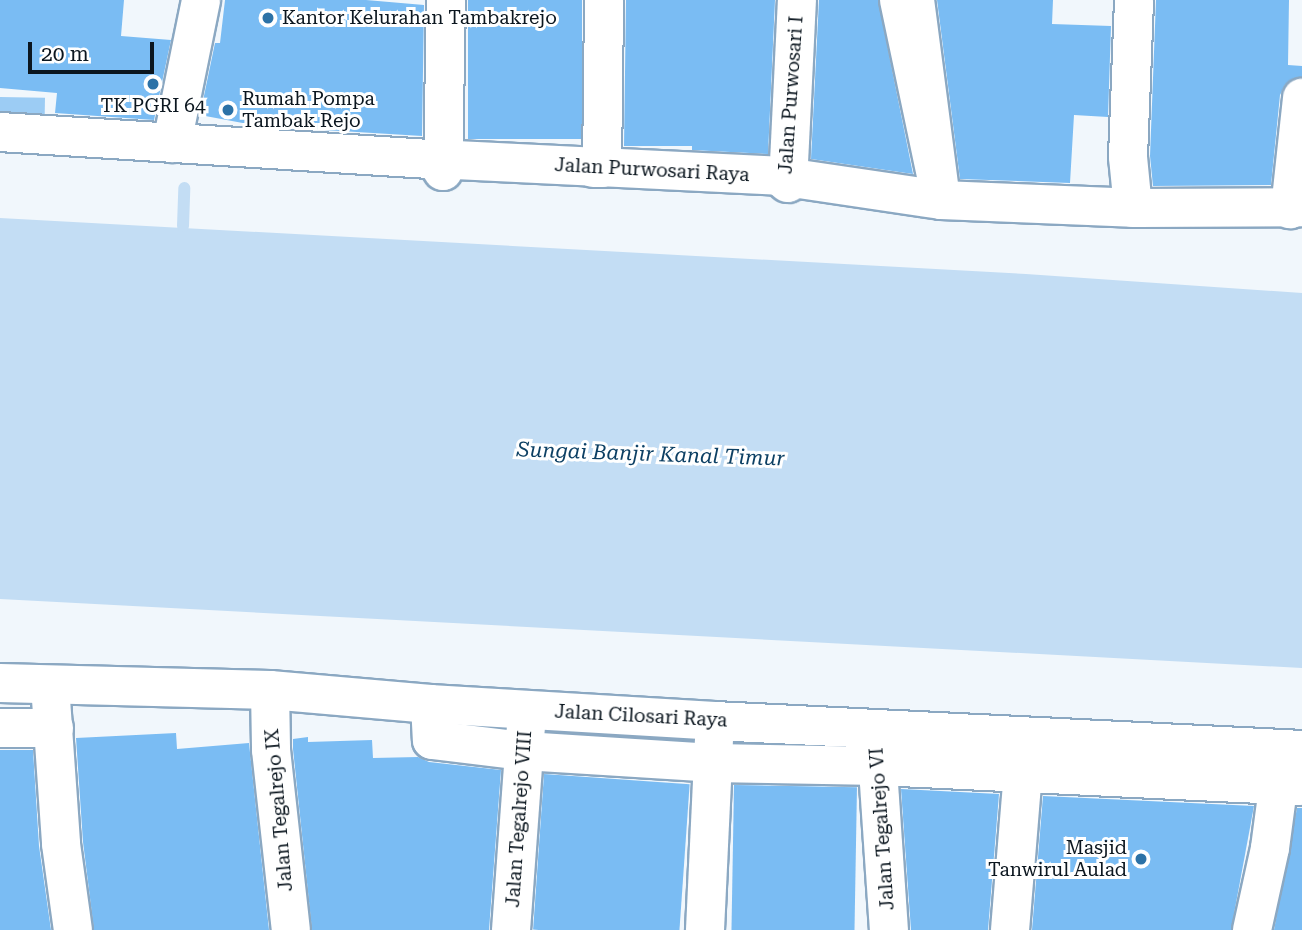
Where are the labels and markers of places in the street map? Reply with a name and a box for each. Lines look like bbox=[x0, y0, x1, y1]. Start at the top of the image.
place label: Kantor Kelurahan Tambakrejo bbox=[282, 7, 557, 29]
marker: Kantor Kelurahan Tambakrejo bbox=[260, 10, 276, 26]
marker: TK PGRI 64 bbox=[145, 76, 161, 92]
place label: Rumah Pompa Tambak Rejo bbox=[242, 88, 375, 132]
place label: TK PGRI 64 bbox=[100, 95, 206, 117]
marker: Rumah Pompa Tambak Rejo bbox=[220, 102, 236, 118]
place label: Masjid Tanwirul Aulad bbox=[988, 837, 1127, 881]
marker: Masjid Tanwirul Aulad bbox=[1133, 851, 1149, 867]

